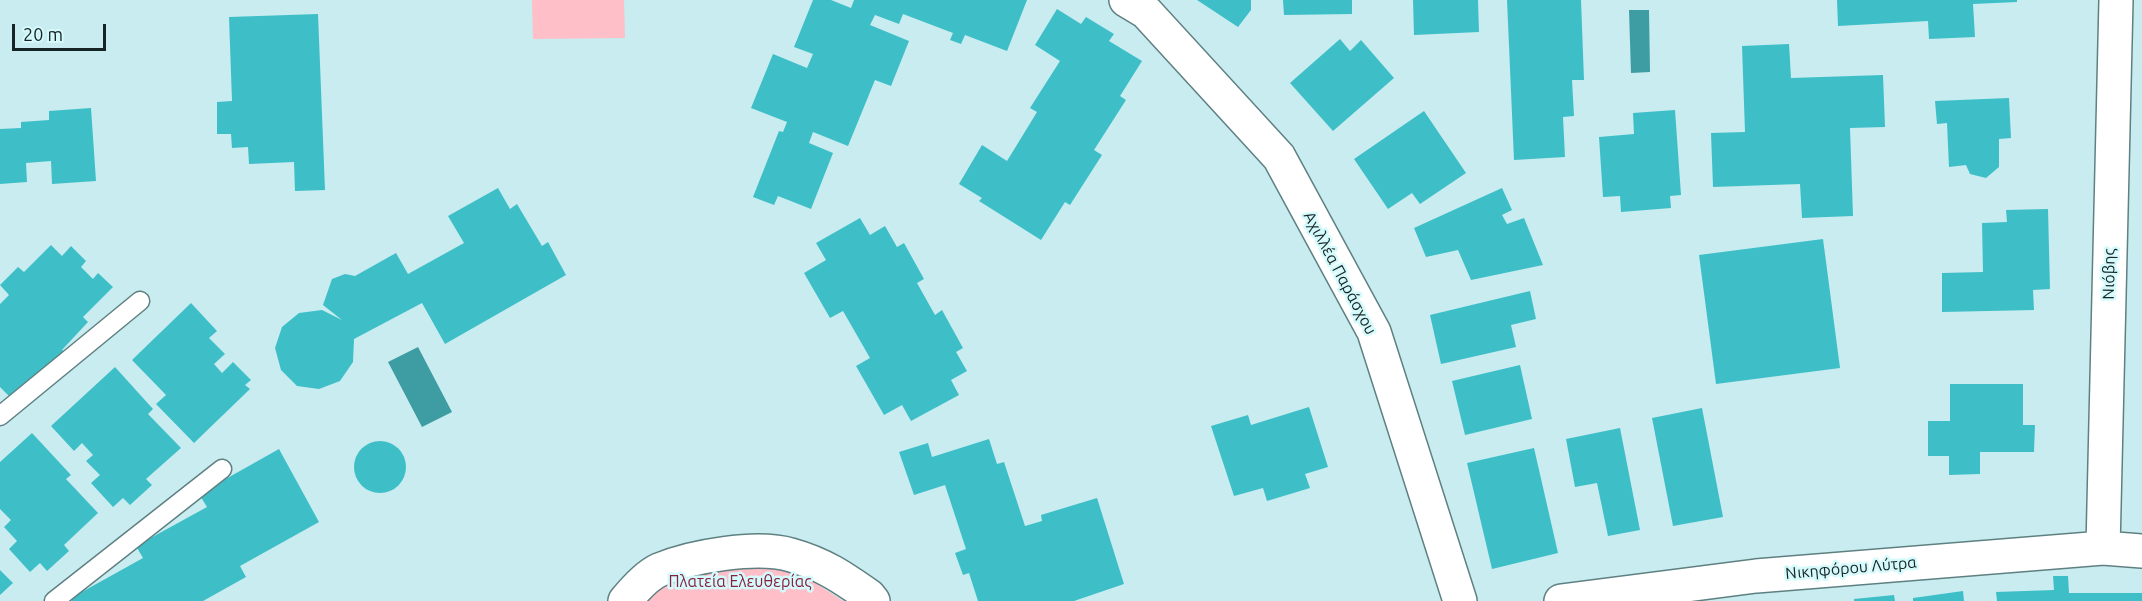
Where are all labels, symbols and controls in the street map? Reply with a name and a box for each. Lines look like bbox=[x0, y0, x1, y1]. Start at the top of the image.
scale bar bbox=[15, 12, 110, 50]
text: 20 m bbox=[23, 24, 63, 44]
street label: Αχιλλέα Παράσχου bbox=[1299, 208, 1381, 338]
street label: Νιόβης bbox=[2099, 248, 2119, 300]
street label: Νικηφόρου Λύτρα bbox=[1784, 553, 1918, 583]
park label: Πλατεία Ελευθερίας bbox=[668, 572, 812, 592]

